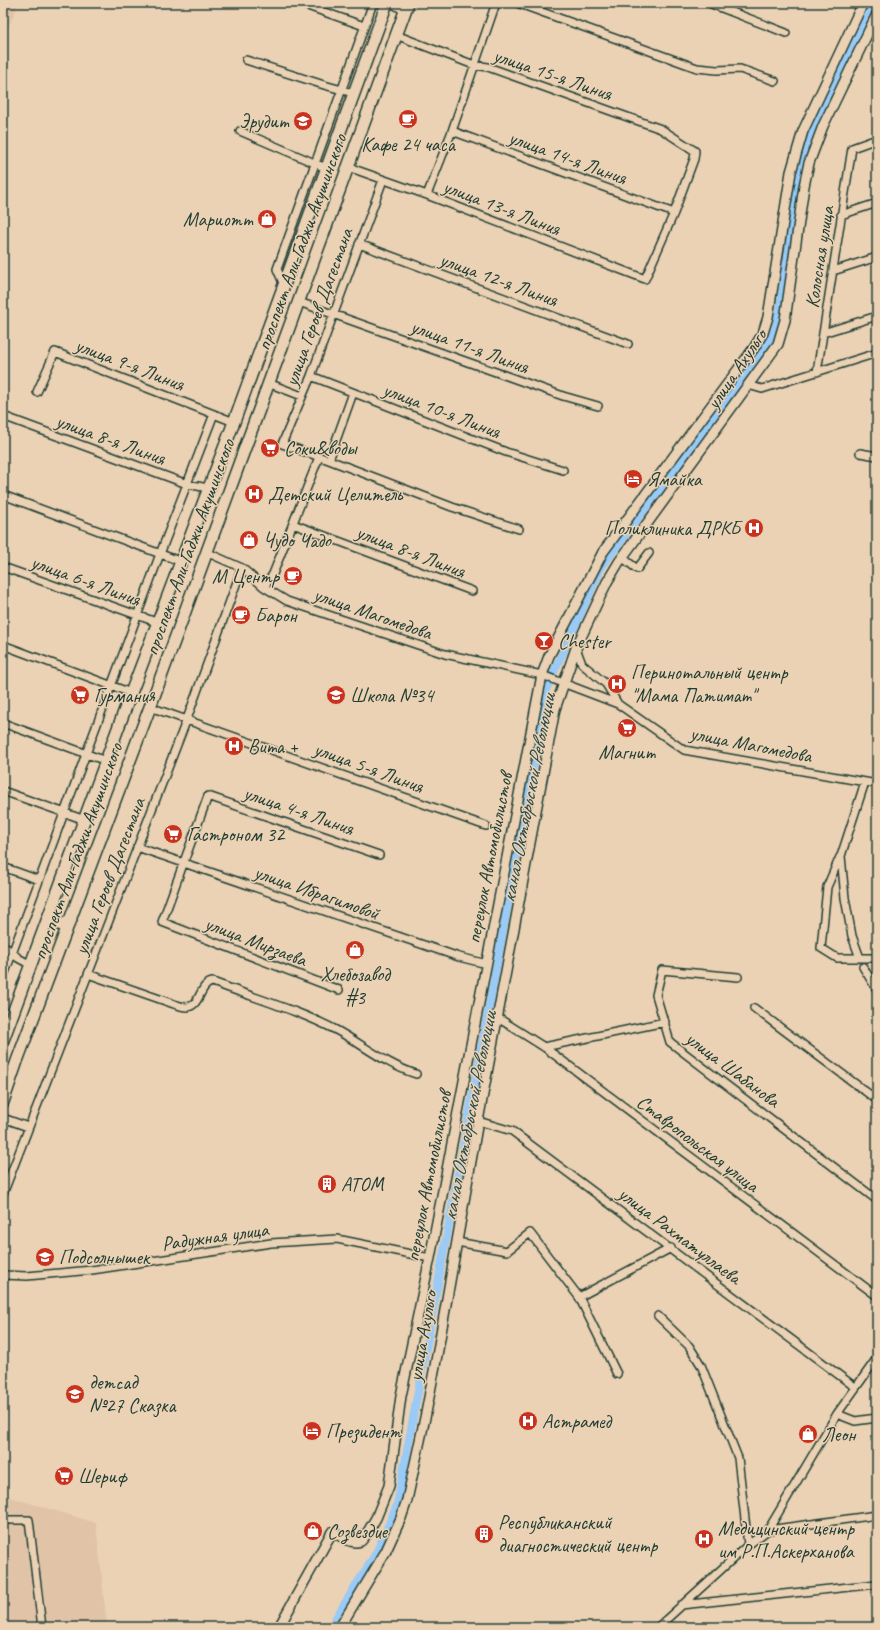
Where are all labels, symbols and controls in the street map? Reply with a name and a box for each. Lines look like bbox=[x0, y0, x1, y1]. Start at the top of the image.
street label: улица 15-я Линия bbox=[489, 42, 616, 107]
cafe icon: Кафе 24 часа bbox=[397, 108, 419, 130]
place label: Эрудит bbox=[239, 109, 290, 134]
school or university icon: Эрудит bbox=[292, 110, 314, 132]
street label: улица 14-я Линия bbox=[505, 124, 631, 191]
street label: проспект Али-Гаджи Акушинского bbox=[251, 130, 353, 354]
place label: Кафе 24 часа bbox=[361, 132, 457, 157]
street label: улица 13-я Линия bbox=[439, 173, 565, 242]
street label: Колосная улица bbox=[799, 203, 840, 310]
place label: Мариотт bbox=[183, 207, 254, 232]
shop icon: Мариотт bbox=[256, 208, 278, 230]
street label: улица Героев Дагестана bbox=[278, 224, 359, 390]
street label: улица 12-я Линия bbox=[436, 246, 562, 313]
street label: улица 11-я Линия bbox=[407, 313, 533, 380]
street label: улица Ахульго bbox=[700, 323, 773, 415]
street label: улица 9-я Линия bbox=[71, 332, 188, 397]
street label: улица 10-я Линия bbox=[379, 376, 505, 445]
street label: улица 8-я Линия bbox=[52, 408, 170, 471]
street label: проспект Али-Гаджи Акушинского bbox=[139, 435, 241, 659]
place label: Соки&воды bbox=[284, 436, 358, 461]
supermarket icon: Соки&воды bbox=[259, 437, 281, 459]
place label: Ямайка bbox=[647, 467, 703, 492]
hotel icon: Ямайка bbox=[622, 468, 644, 490]
place label: Детский Целитель bbox=[268, 482, 404, 507]
hospital icon: Детский Целитель bbox=[243, 483, 265, 505]
place label: Поликлиника ДРКБ bbox=[605, 516, 743, 541]
hospital icon: Поликлиника ДРКБ bbox=[743, 517, 765, 539]
street label: улица 8-я Линия bbox=[352, 519, 469, 584]
place label: Чудо Чадо bbox=[263, 528, 332, 553]
shop icon: Чудо Чадо bbox=[238, 529, 260, 551]
street label: улица 6-я Линия bbox=[27, 549, 145, 612]
place label: М Центр bbox=[212, 564, 280, 589]
cafe icon: М Центр bbox=[282, 565, 304, 587]
street label: улица Магомедова bbox=[310, 581, 437, 646]
place label: Барон bbox=[255, 603, 299, 628]
cafe icon: Барон bbox=[230, 604, 252, 626]
place label: Chester bbox=[558, 629, 612, 654]
bar icon: Chester bbox=[533, 630, 555, 652]
place label: Перинотальный центр "Мама Патимат" bbox=[631, 660, 789, 708]
hospital icon: Перинотальный центр "Мама Патимат" bbox=[606, 673, 628, 695]
place label: Гурмания bbox=[94, 683, 156, 708]
place label: Школа №34 bbox=[350, 683, 435, 708]
supermarket icon: Гурмания bbox=[69, 684, 91, 706]
school or university icon: Школа №34 bbox=[325, 684, 347, 706]
water label: канал Октябрьской Революции bbox=[495, 689, 561, 905]
supermarket icon: Магнит bbox=[616, 717, 638, 739]
street label: улица Магомедова bbox=[687, 720, 816, 769]
place label: Вита + bbox=[248, 734, 299, 759]
hospital icon: Вита + bbox=[223, 735, 245, 757]
street label: улица 5-я Линия bbox=[310, 736, 428, 799]
street label: проспект Али-Гаджи Акушинского bbox=[27, 739, 129, 963]
place label: Магнит bbox=[599, 740, 656, 765]
street label: переулок Автомобилистов bbox=[461, 767, 519, 945]
street label: улица 4-я Линия bbox=[240, 780, 358, 841]
street label: улица Героев Дагестана bbox=[68, 793, 151, 959]
place label: Гастроном 32 bbox=[187, 822, 286, 847]
supermarket icon: Гастроном 32 bbox=[162, 823, 184, 845]
street label: улица Ибрагимовой bbox=[250, 859, 384, 926]
street label: улица Мирзаева bbox=[200, 910, 311, 974]
shop icon: Хлебозавод #3 bbox=[344, 939, 366, 961]
place label: Хлебозавод #3 bbox=[320, 962, 391, 1010]
water label: канал Октябрьской Революции bbox=[436, 1007, 502, 1223]
street label: улица Шабанова bbox=[680, 1025, 786, 1114]
street label: переулок Автомобилистов bbox=[400, 1085, 458, 1263]
street label: Ставропольская улица bbox=[632, 1089, 765, 1199]
place label: АТОМ bbox=[341, 1172, 385, 1197]
building icon: АТОМ bbox=[316, 1173, 338, 1195]
street label: улица Рахматуллаева bbox=[612, 1180, 748, 1291]
street label: Радужная улица bbox=[160, 1216, 271, 1256]
place label: Подсолнышек bbox=[59, 1245, 151, 1270]
school or university icon: Подсолнышек bbox=[34, 1246, 56, 1268]
street label: улица Ахульго bbox=[402, 1287, 443, 1384]
place label: детсад №27 Сказка bbox=[89, 1370, 178, 1418]
school or university icon: детсад №27 Сказка bbox=[64, 1383, 86, 1405]
place label: Астрамед bbox=[542, 1409, 613, 1434]
hospital icon: Астрамед bbox=[517, 1410, 539, 1432]
place label: Президент bbox=[326, 1419, 402, 1444]
hotel icon: Президент bbox=[301, 1420, 323, 1442]
place label: Леон bbox=[822, 1422, 857, 1447]
shop icon: Леон bbox=[797, 1423, 819, 1445]
place label: Шериф bbox=[78, 1464, 128, 1489]
supermarket icon: Шериф bbox=[53, 1465, 75, 1487]
place label: Республиканский диагностический центр bbox=[498, 1510, 659, 1558]
place label: Медицинский центр им Р.П.Аскерханова bbox=[718, 1516, 855, 1564]
place label: Созвездие bbox=[327, 1519, 389, 1545]
shop icon: Созвездие bbox=[302, 1520, 324, 1542]
building icon: Республиканский диагностический центр bbox=[473, 1523, 495, 1545]
hospital icon: Медицинский центр им Р.П.Аскерханова bbox=[693, 1528, 715, 1550]

